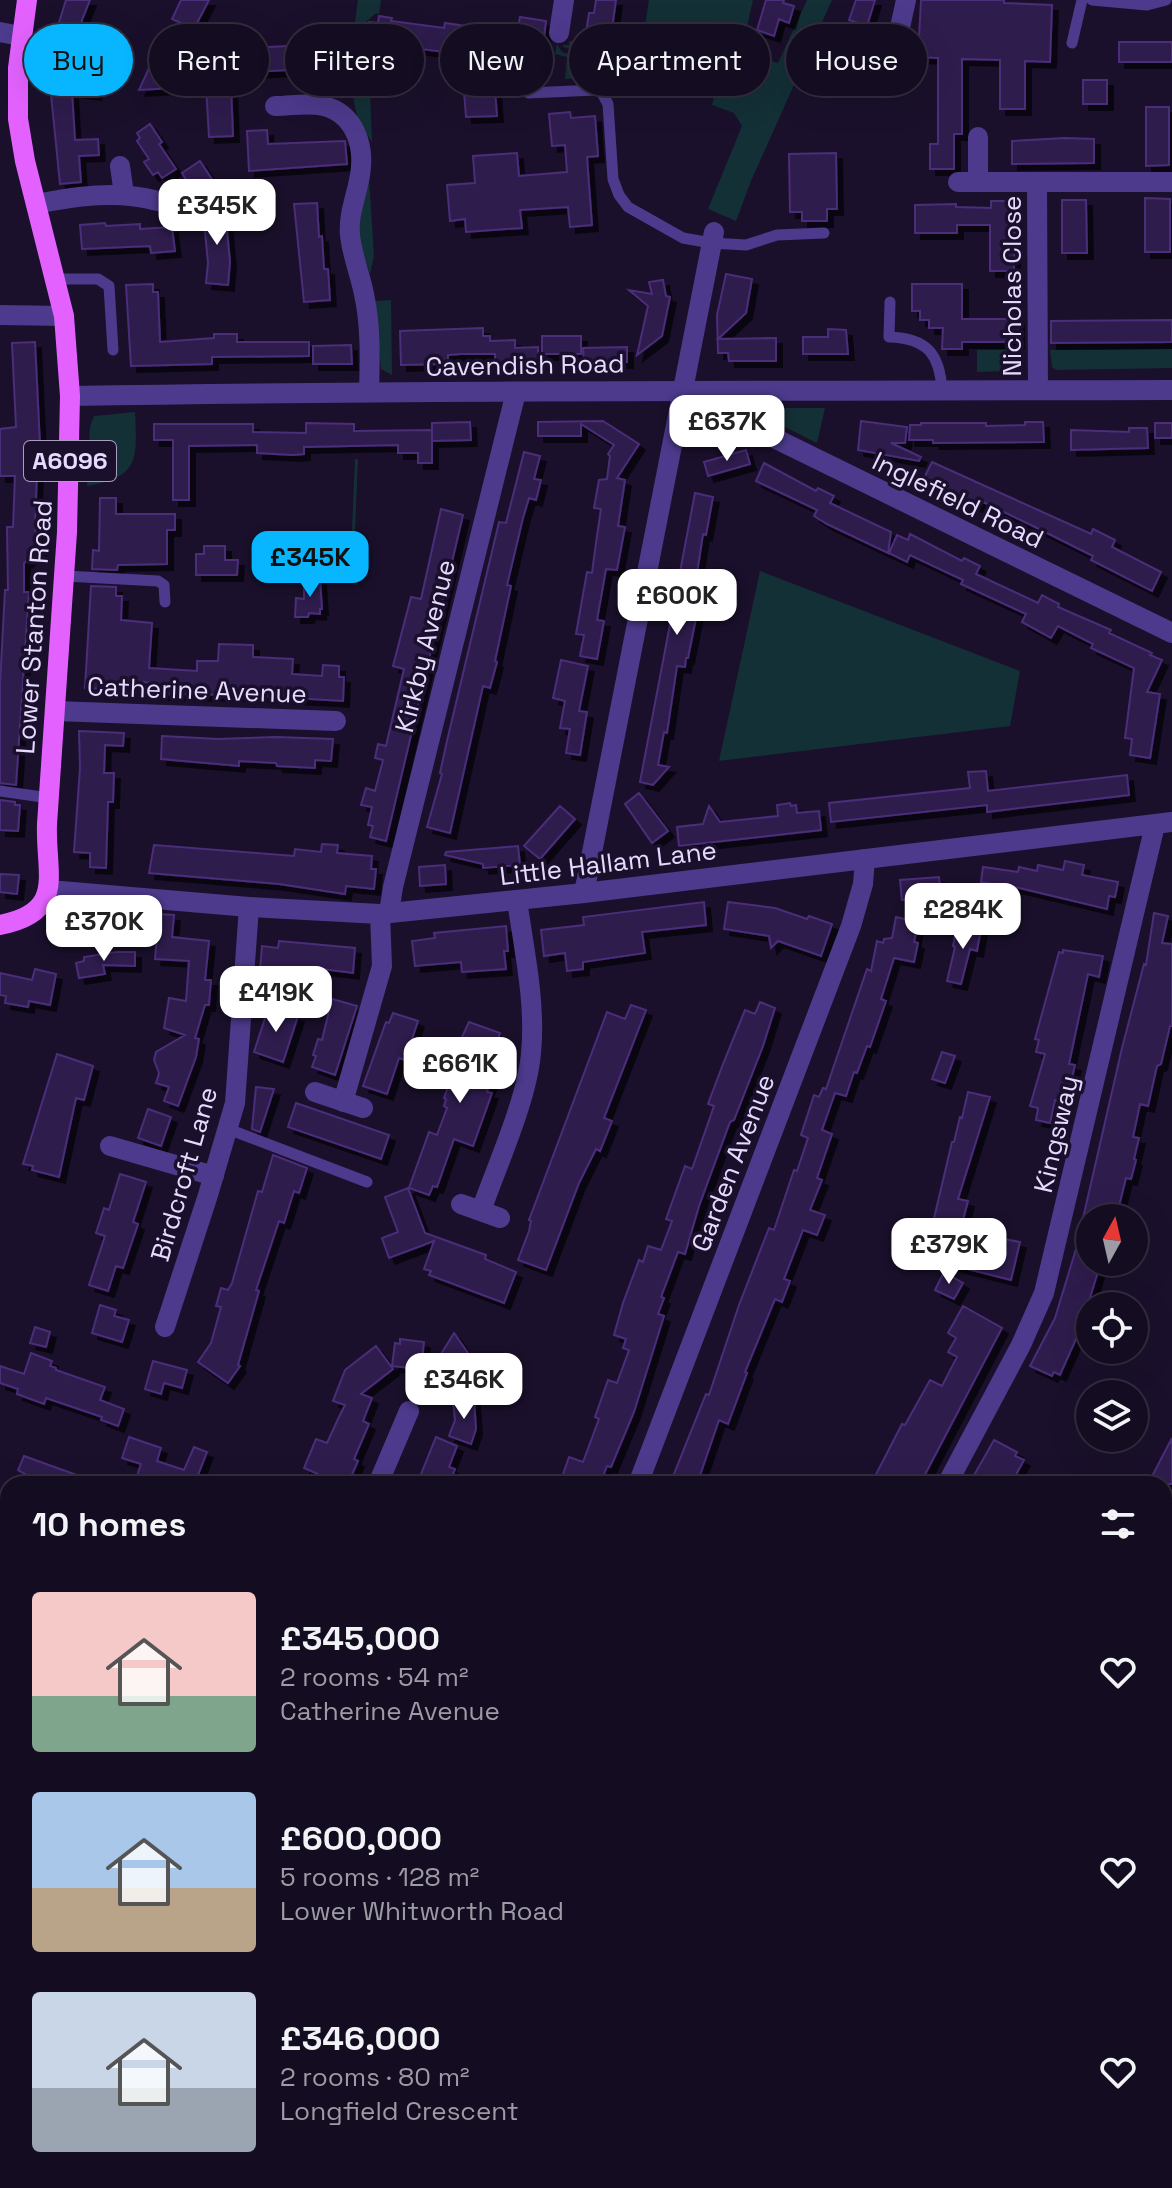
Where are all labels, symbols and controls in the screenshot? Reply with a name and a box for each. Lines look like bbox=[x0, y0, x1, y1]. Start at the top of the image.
chip: Buy bbox=[24, 24, 133, 96]
chip: Rent bbox=[149, 24, 269, 96]
chip: Filters bbox=[285, 24, 424, 96]
chip: New bbox=[440, 24, 553, 96]
chip: Apartment bbox=[569, 24, 770, 96]
chip: House bbox=[786, 24, 927, 96]
pin: £345K bbox=[161, 179, 273, 247]
text: £345K bbox=[177, 188, 257, 222]
street label: Nicholas Close bbox=[995, 195, 1029, 377]
street label: Cavendish Road bbox=[425, 346, 625, 384]
pin: £637K bbox=[671, 395, 783, 463]
text: £637K bbox=[687, 404, 767, 438]
road number: A6096 bbox=[24, 441, 116, 481]
street label: Inglefield Road bbox=[867, 444, 1049, 556]
street label: Lower Stanton Road bbox=[8, 499, 60, 755]
pin: £345K bbox=[254, 531, 366, 599]
text: £345K bbox=[270, 540, 350, 574]
street label: Kirkby Avenue bbox=[387, 556, 463, 736]
pin: £600K bbox=[621, 569, 733, 637]
text: £600K bbox=[636, 578, 718, 612]
street label: Catherine Avenue bbox=[87, 669, 307, 711]
street label: Little Hallam Lane bbox=[497, 833, 719, 893]
pin: £284K bbox=[907, 883, 1019, 951]
text: £284K bbox=[923, 892, 1003, 926]
pin: £370K bbox=[48, 895, 160, 963]
text: £370K bbox=[64, 904, 144, 938]
pin: £419K bbox=[220, 966, 332, 1034]
text: £419K bbox=[238, 975, 314, 1009]
pin: £661K bbox=[404, 1037, 516, 1105]
text: £661K bbox=[422, 1046, 498, 1080]
street label: Garden Avenue bbox=[683, 1069, 783, 1257]
street label: Kingsway bbox=[1026, 1072, 1086, 1196]
street label: Birdcroft Lane bbox=[143, 1083, 225, 1265]
north arrow bbox=[1076, 1204, 1148, 1276]
map controls bbox=[1076, 1204, 1148, 1452]
pin: £379K bbox=[893, 1218, 1005, 1286]
text: £379K bbox=[909, 1227, 989, 1261]
button: locate bbox=[1076, 1292, 1148, 1364]
pin: £346K bbox=[408, 1353, 520, 1421]
text: £346K bbox=[423, 1362, 505, 1396]
button: layers bbox=[1076, 1380, 1148, 1452]
icon: filters bbox=[1096, 1502, 1140, 1546]
text: 10 homes bbox=[32, 1503, 186, 1546]
text: £345,000 bbox=[280, 1617, 440, 1660]
icon: home bbox=[96, 1624, 192, 1720]
icon: heart bbox=[1096, 1650, 1140, 1694]
text: 2 rooms · 54 m² bbox=[280, 1660, 469, 1694]
text: Catherine Avenue bbox=[280, 1694, 500, 1728]
text: £600,000 bbox=[280, 1817, 442, 1860]
icon: home bbox=[96, 1824, 192, 1920]
icon: heart bbox=[1096, 1850, 1140, 1894]
text: 5 rooms · 128 m² bbox=[280, 1860, 479, 1894]
text: Lower Whitworth Road bbox=[280, 1894, 564, 1928]
text: £346,000 bbox=[280, 2017, 441, 2060]
icon: home bbox=[96, 2024, 192, 2120]
icon: heart bbox=[1096, 2050, 1140, 2094]
text: 2 rooms · 80 m² bbox=[280, 2060, 470, 2094]
text: Longfield Crescent bbox=[280, 2094, 519, 2128]

